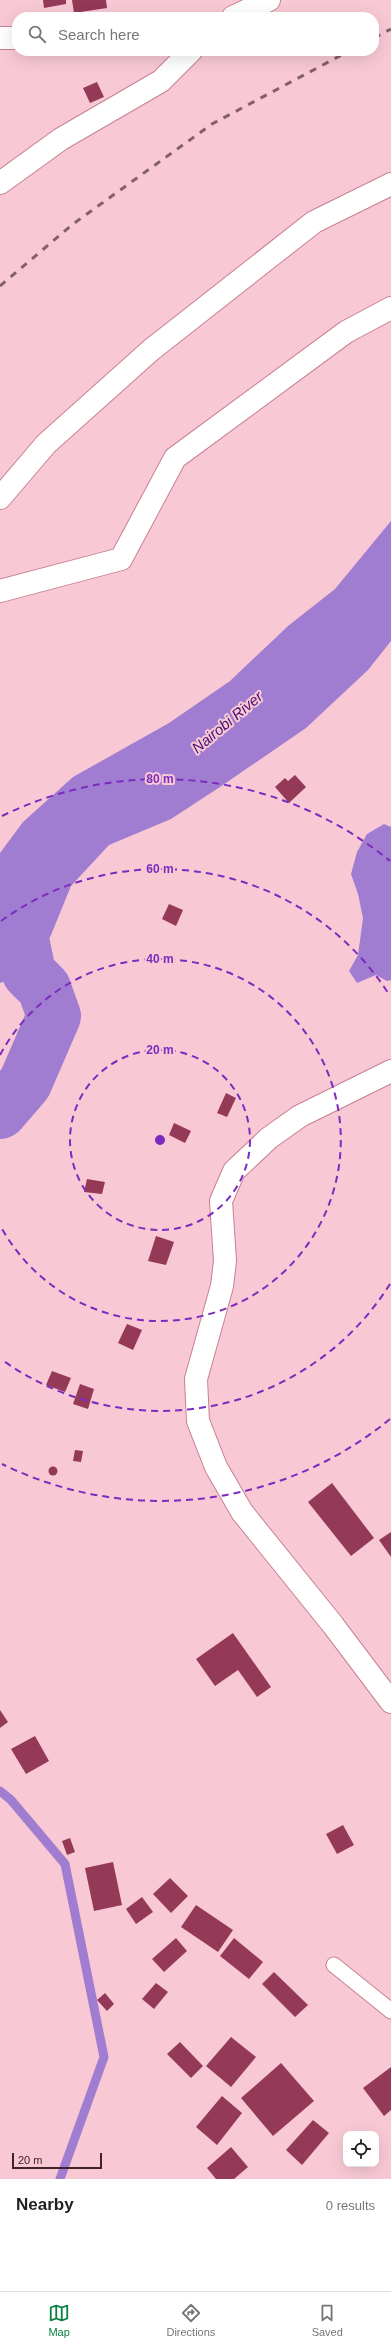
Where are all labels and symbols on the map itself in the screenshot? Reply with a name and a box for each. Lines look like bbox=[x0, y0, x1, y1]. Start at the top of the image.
water label: Nairobi River bbox=[188, 687, 266, 756]
text: 80 m bbox=[146, 772, 174, 786]
text: 60 m bbox=[146, 862, 174, 876]
text: 40 m bbox=[146, 952, 174, 966]
text: 20 m bbox=[146, 1043, 174, 1057]
centre of rings bbox=[153, 1133, 167, 1147]
scale bar bbox=[12, 2151, 102, 2170]

